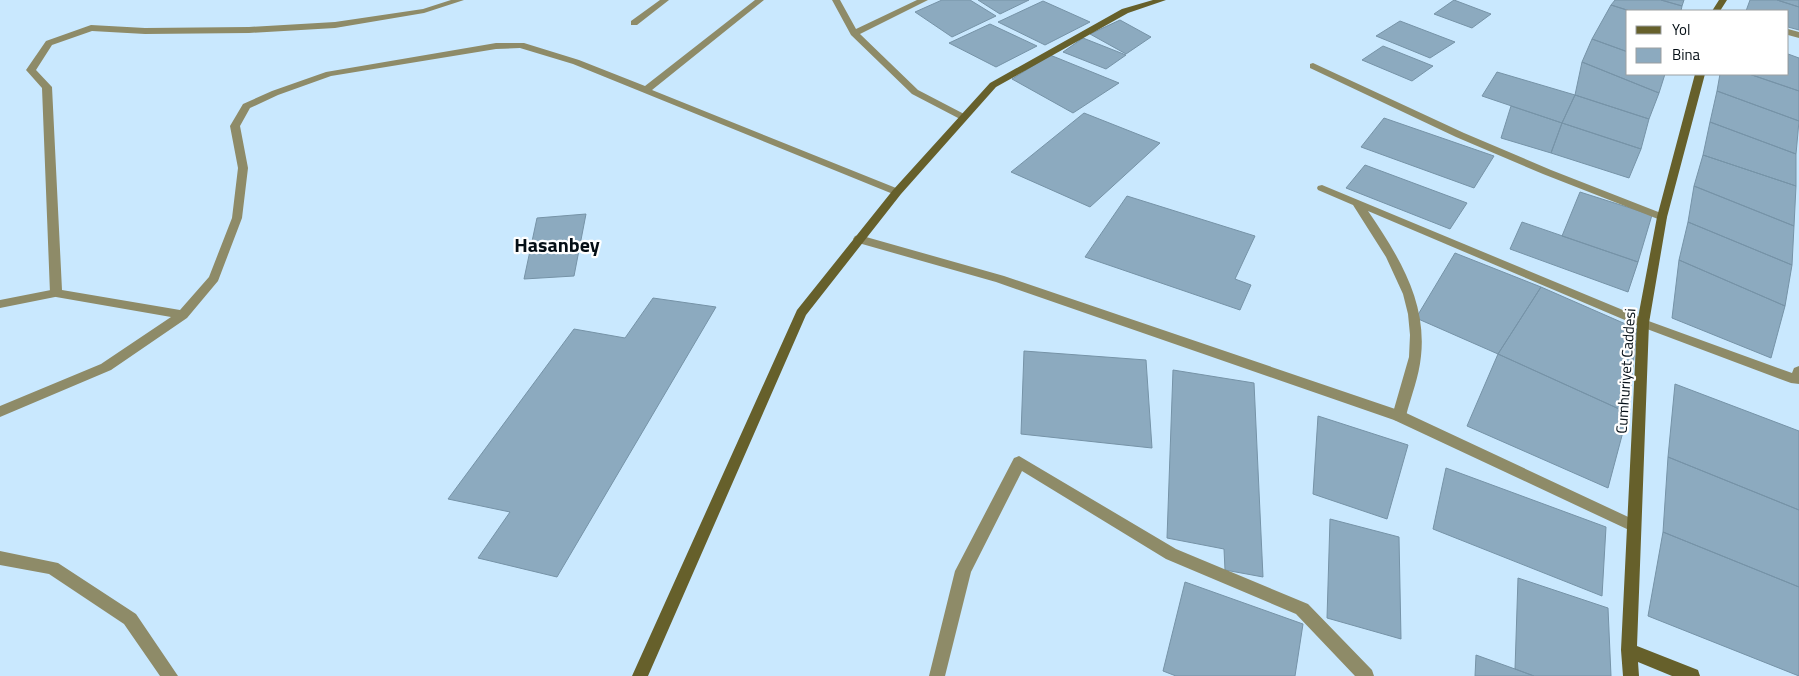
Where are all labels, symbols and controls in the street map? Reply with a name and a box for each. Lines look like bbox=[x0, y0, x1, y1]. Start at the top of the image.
legend bbox=[1626, 10, 1789, 75]
text: Yol bbox=[1672, 18, 1690, 41]
text: Bina bbox=[1672, 43, 1701, 66]
district label: Hasanbey bbox=[514, 229, 600, 260]
street label: Cumhuriyet Caddesi bbox=[1610, 308, 1641, 434]

